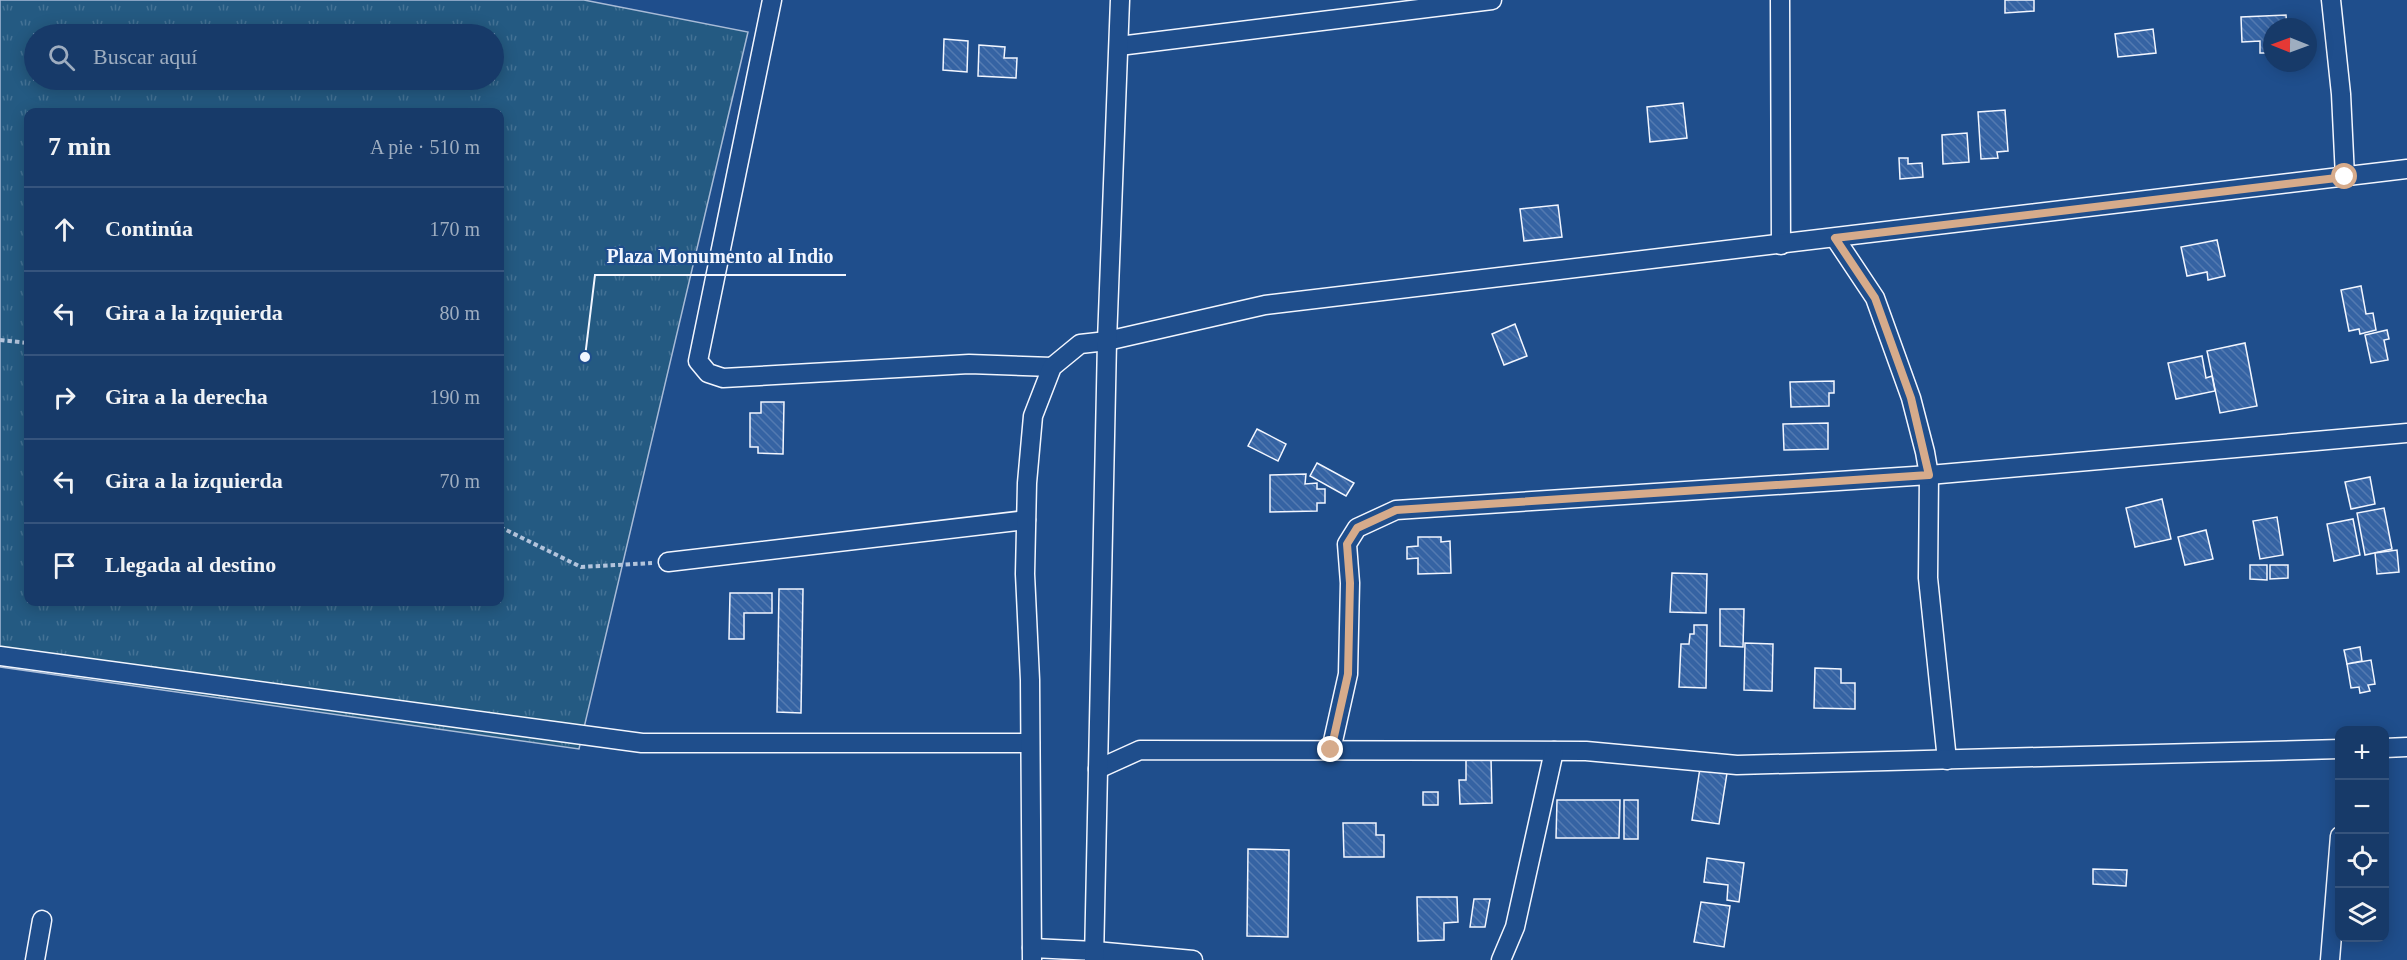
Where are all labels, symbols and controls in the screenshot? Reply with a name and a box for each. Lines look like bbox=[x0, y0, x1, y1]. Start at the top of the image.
north arrow bbox=[2263, 18, 2317, 72]
search box bbox=[24, 24, 504, 90]
icon: search bbox=[45, 41, 78, 74]
text: Buscar aquí bbox=[93, 44, 197, 69]
text: 7 min bbox=[48, 132, 111, 161]
text: A pie · 510 m bbox=[370, 136, 480, 158]
route start bbox=[2331, 163, 2357, 189]
icon: ahead bbox=[48, 213, 81, 246]
text: Continúa bbox=[105, 216, 193, 241]
text: 170 m bbox=[429, 218, 480, 240]
callout: Plaza Monumento al Indio bbox=[595, 237, 846, 275]
text: Plaza Monumento al Indio bbox=[606, 245, 834, 267]
icon: left bbox=[48, 297, 81, 330]
text: Gira a la izquierda bbox=[105, 300, 283, 325]
text: 80 m bbox=[439, 302, 480, 324]
icon: right bbox=[48, 381, 81, 414]
text: Gira a la derecha bbox=[105, 384, 268, 409]
text: 190 m bbox=[429, 386, 480, 408]
icon: left bbox=[48, 465, 81, 498]
text: Gira a la izquierda bbox=[105, 468, 283, 493]
text: 70 m bbox=[439, 470, 480, 492]
icon: arrive bbox=[48, 549, 81, 582]
text: Llegada al destino bbox=[105, 552, 276, 577]
map controls bbox=[2335, 726, 2389, 942]
button: + bbox=[2335, 726, 2389, 780]
route end bbox=[1317, 736, 1343, 762]
button: − bbox=[2335, 780, 2389, 834]
button: locate bbox=[2335, 834, 2389, 888]
button: layers bbox=[2335, 888, 2389, 942]

